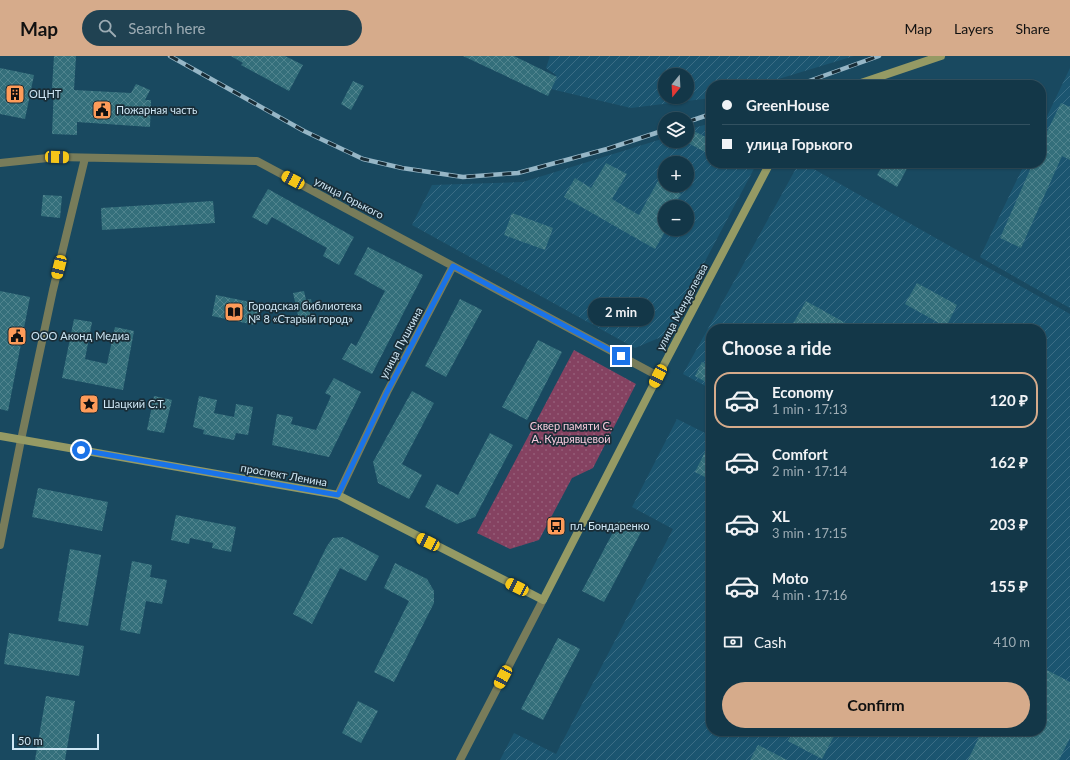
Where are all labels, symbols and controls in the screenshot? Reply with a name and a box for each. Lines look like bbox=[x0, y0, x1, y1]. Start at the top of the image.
search box bbox=[82, 10, 362, 46]
text: Map bbox=[20, 17, 58, 40]
icon: search bbox=[96, 17, 118, 39]
text: Search here bbox=[128, 19, 206, 37]
text: Map bbox=[904, 20, 932, 37]
text: Layers bbox=[954, 20, 994, 37]
text: Share bbox=[1016, 20, 1050, 37]
north arrow bbox=[658, 68, 694, 104]
map controls bbox=[658, 68, 694, 236]
building icon: ОЦНТ bbox=[4, 83, 26, 105]
place label: ОЦНТ bbox=[29, 87, 62, 100]
text: GreenHouse bbox=[746, 96, 829, 114]
public building icon: Пожарная часть bbox=[91, 99, 113, 121]
place label: Пожарная часть bbox=[116, 103, 197, 116]
button: layers bbox=[658, 112, 694, 148]
text: улица Горького bbox=[746, 135, 853, 153]
car bbox=[45, 151, 69, 163]
button: + bbox=[658, 156, 694, 192]
car bbox=[280, 169, 306, 191]
street label: улица Горького bbox=[312, 174, 386, 221]
button: − bbox=[658, 200, 694, 236]
car bbox=[50, 254, 68, 280]
street label: улица Менделеева bbox=[653, 261, 710, 352]
callout: 2 min bbox=[588, 298, 654, 326]
place label: Городская библиотека № 8 «Старый город» bbox=[248, 299, 362, 325]
library icon: Городская библиотека № 8 «Старый город» bbox=[223, 301, 245, 323]
text: 2 min bbox=[605, 304, 637, 320]
street label: улица Пушкина bbox=[376, 305, 425, 381]
public building icon: ООО Аконд Медиа bbox=[6, 325, 28, 347]
place label: ООО Аконд Медиа bbox=[31, 329, 130, 342]
text: Choose a ride bbox=[722, 337, 831, 359]
route end bbox=[612, 347, 630, 365]
car bbox=[647, 363, 669, 389]
icon: car bbox=[724, 382, 760, 418]
text: Economy bbox=[772, 383, 833, 401]
text: 120 ₽ bbox=[990, 391, 1028, 409]
place icon: Шацкий С.Т. bbox=[78, 393, 100, 415]
place label: Шацкий С.Т. bbox=[103, 397, 165, 410]
text: 1 min · 17:13 bbox=[772, 401, 847, 417]
park label: Сквер памяти С. А. Кудрявцевой bbox=[530, 419, 612, 445]
route start bbox=[72, 441, 90, 459]
icon: car bbox=[724, 444, 760, 480]
text: Comfort bbox=[772, 445, 828, 463]
text: 162 ₽ bbox=[990, 453, 1028, 471]
street label: проспект Ленина bbox=[240, 460, 328, 489]
text: 2 min · 17:14 bbox=[772, 463, 847, 479]
icon: car bbox=[724, 506, 760, 542]
text: XL bbox=[772, 507, 790, 525]
bus stop icon: пл. Бондаренко bbox=[545, 515, 567, 537]
text: 203 ₽ bbox=[990, 515, 1028, 533]
place label: пл. Бондаренко bbox=[570, 519, 649, 532]
text: 3 min · 17:15 bbox=[772, 525, 847, 541]
car bbox=[415, 531, 441, 553]
icon: car bbox=[724, 568, 760, 604]
text: Moto bbox=[772, 569, 809, 587]
car bbox=[504, 576, 530, 598]
text: 155 ₽ bbox=[990, 577, 1028, 595]
text: 4 min · 17:16 bbox=[772, 587, 847, 603]
icon: cash bbox=[722, 631, 744, 653]
text: Cash bbox=[754, 633, 786, 651]
text: 410 m bbox=[993, 634, 1030, 650]
car bbox=[492, 664, 514, 690]
button: Confirm bbox=[722, 682, 1030, 728]
scale bar bbox=[12, 732, 99, 751]
text: 50 m bbox=[18, 734, 43, 747]

